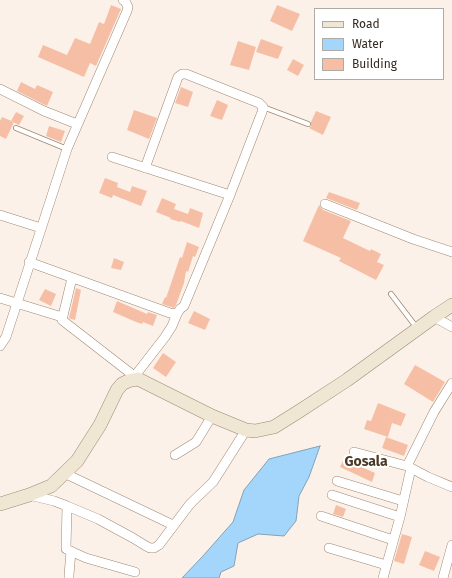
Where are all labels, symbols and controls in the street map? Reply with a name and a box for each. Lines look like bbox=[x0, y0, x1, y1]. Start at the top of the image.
legend bbox=[314, 8, 444, 80]
text: Road bbox=[352, 17, 380, 31]
text: Water bbox=[352, 37, 383, 51]
text: Building bbox=[352, 57, 397, 71]
district label: Gosala bbox=[344, 454, 388, 470]

